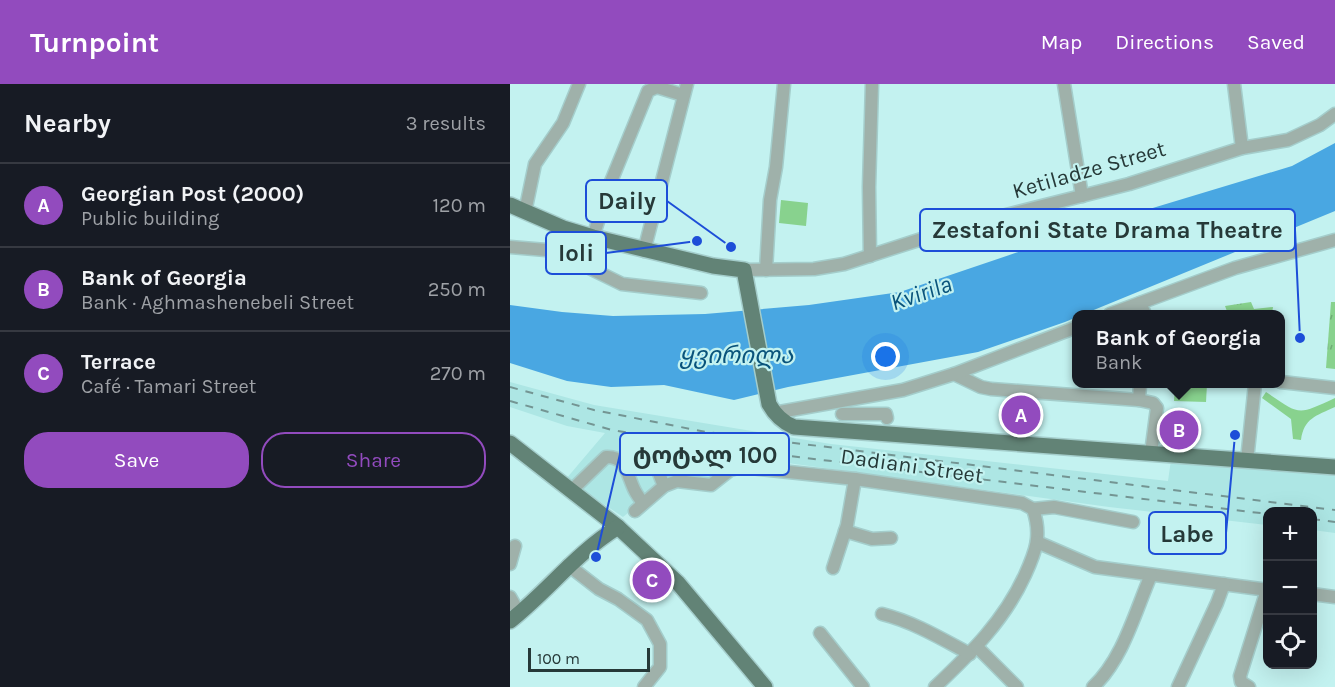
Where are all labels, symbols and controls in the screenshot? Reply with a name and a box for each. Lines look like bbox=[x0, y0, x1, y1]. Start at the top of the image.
text: Turnpoint bbox=[30, 26, 159, 59]
text: Map bbox=[1041, 30, 1082, 54]
text: Directions bbox=[1115, 30, 1214, 54]
text: Saved bbox=[1247, 30, 1305, 54]
text: Nearby bbox=[24, 108, 111, 139]
text: 3 results bbox=[406, 112, 486, 135]
street label: Ketiladze Street bbox=[1009, 136, 1169, 204]
callout: Daily bbox=[586, 180, 667, 222]
text: Georgian Post (2000) bbox=[81, 181, 304, 207]
text: Daily bbox=[598, 187, 656, 215]
text: A bbox=[37, 194, 50, 217]
text: 120 m bbox=[432, 194, 486, 217]
text: Public building bbox=[81, 207, 219, 230]
callout: Zestafoni State Drama Theatre bbox=[920, 209, 1295, 251]
text: Zestafoni State Drama Theatre bbox=[931, 216, 1283, 244]
callout: Ioli bbox=[546, 232, 606, 274]
text: Ioli bbox=[558, 239, 594, 267]
text: Bank of Georgia bbox=[81, 265, 247, 291]
water label: Kvirila bbox=[887, 269, 955, 317]
text: B bbox=[37, 278, 50, 301]
text: 250 m bbox=[428, 278, 486, 301]
text: Bank · Aghmashenebeli Street bbox=[81, 291, 354, 314]
popup bbox=[1072, 310, 1285, 388]
text: Bank of Georgia bbox=[1096, 325, 1261, 351]
water label: ყვირილა bbox=[679, 341, 794, 369]
your location bbox=[871, 342, 900, 371]
text: Terrace bbox=[81, 349, 156, 375]
text: Bank bbox=[1096, 351, 1142, 374]
text: C bbox=[37, 362, 50, 385]
text: 270 m bbox=[430, 362, 486, 385]
text: Café · Tamari Street bbox=[81, 375, 256, 398]
pin: A bbox=[1002, 392, 1040, 438]
pin: B bbox=[1160, 408, 1198, 452]
button: Save bbox=[24, 432, 249, 488]
button: Share bbox=[261, 432, 486, 488]
callout: ტოტალ 100 bbox=[620, 433, 789, 475]
text: ტოტალ 100 bbox=[633, 441, 777, 469]
street label: Dadiani Street bbox=[839, 443, 985, 489]
map controls bbox=[1263, 507, 1317, 669]
button: + bbox=[1263, 507, 1317, 561]
callout: Labe bbox=[1149, 512, 1226, 554]
text: Labe bbox=[1160, 520, 1214, 548]
pin: C bbox=[632, 558, 672, 602]
button: − bbox=[1263, 561, 1317, 615]
button: locate bbox=[1263, 615, 1317, 669]
scale bar bbox=[528, 645, 650, 672]
text: 100 m bbox=[537, 649, 580, 668]

